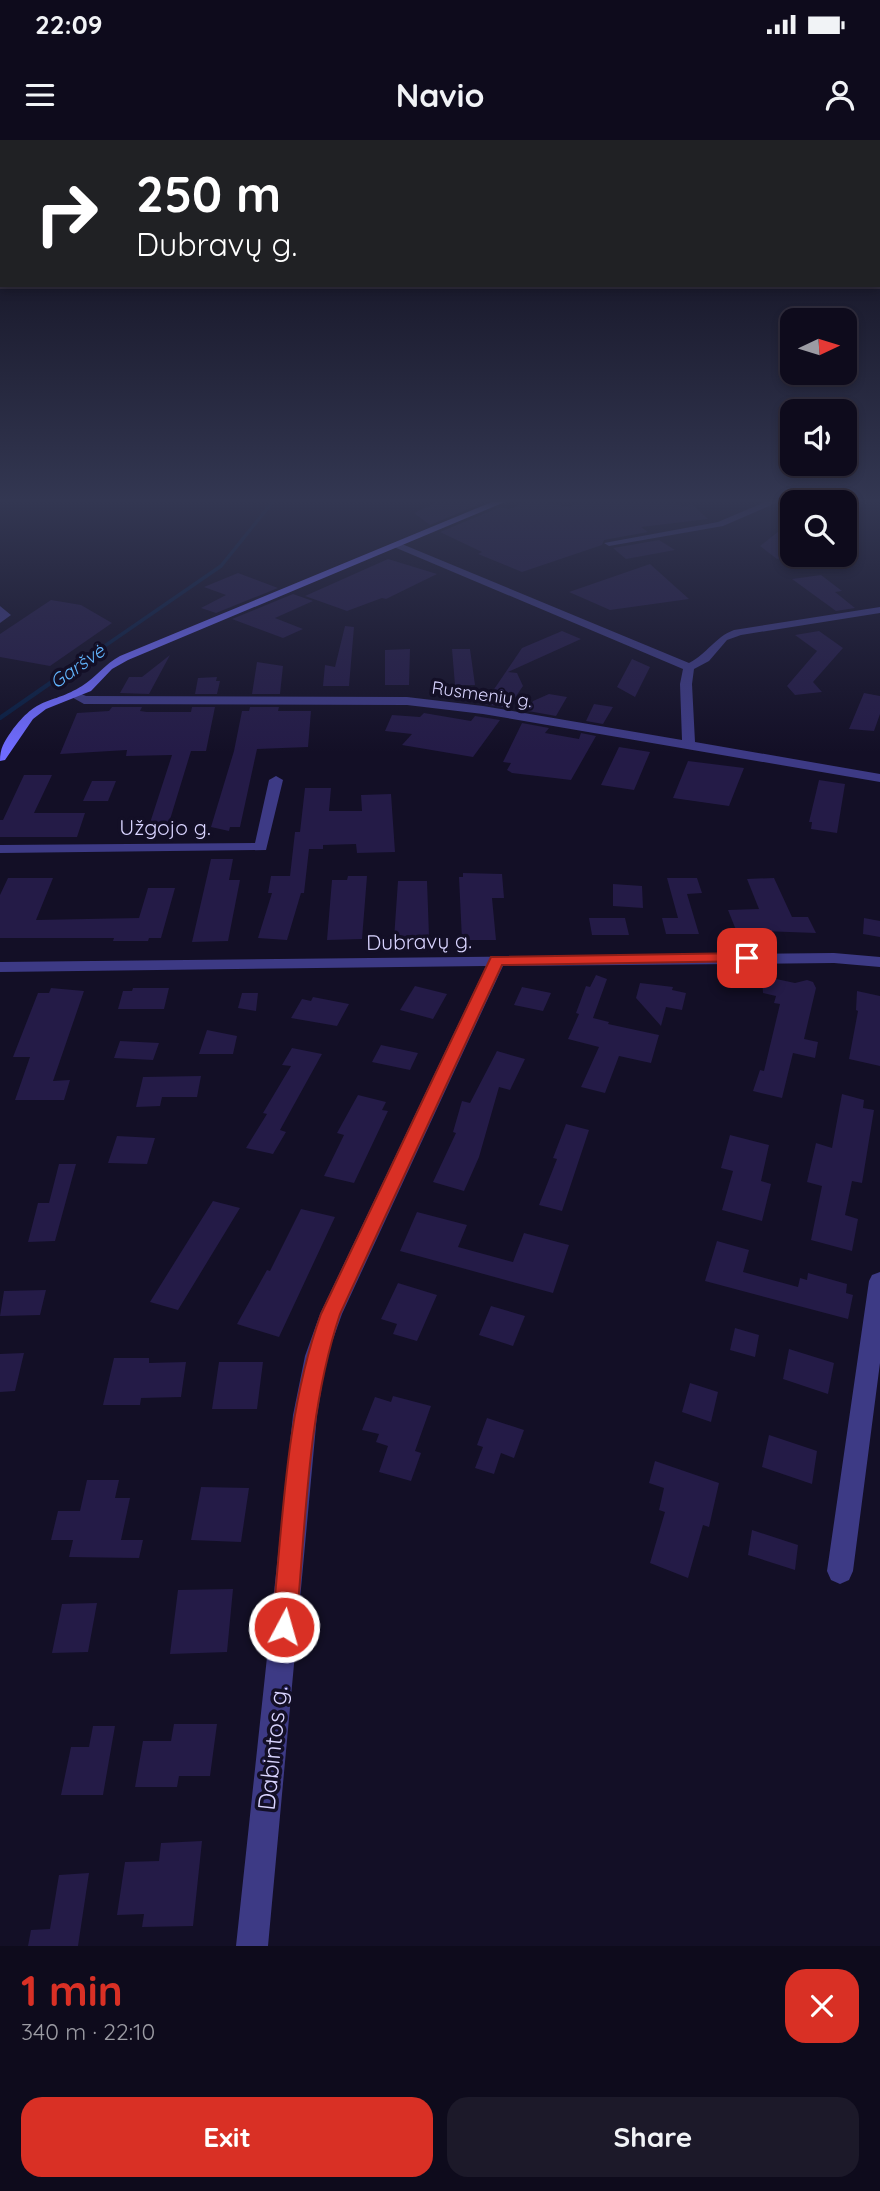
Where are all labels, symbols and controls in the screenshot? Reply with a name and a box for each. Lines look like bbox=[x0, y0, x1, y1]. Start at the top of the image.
text: 22:09 bbox=[35, 8, 102, 41]
text: Navio bbox=[396, 75, 484, 115]
icon: menu bbox=[21, 76, 59, 114]
icon: person bbox=[821, 76, 859, 114]
text: 250 m bbox=[136, 163, 281, 224]
icon: right bbox=[21, 168, 112, 259]
text: Dubravų g. bbox=[136, 224, 297, 264]
north arrow bbox=[780, 308, 858, 385]
map controls bbox=[780, 308, 857, 567]
button: sound bbox=[780, 399, 857, 476]
button: search bbox=[780, 490, 857, 567]
water label: Garšvė bbox=[45, 638, 110, 694]
street label: Rusmenių g. bbox=[430, 676, 534, 712]
street label: Užgojo g. bbox=[119, 814, 211, 840]
street label: Dubravų g. bbox=[366, 927, 472, 955]
pin bbox=[717, 928, 777, 988]
icon: arrive bbox=[728, 939, 766, 977]
position arrow bbox=[247, 1590, 321, 1664]
street label: Dabintos g. bbox=[251, 1684, 293, 1812]
text: 1 min bbox=[21, 1964, 123, 2017]
button: close bbox=[785, 1969, 859, 2043]
text: 340 m · 22:10 bbox=[21, 2017, 155, 2046]
button: Exit bbox=[21, 2097, 433, 2177]
button: Share bbox=[447, 2097, 859, 2177]

